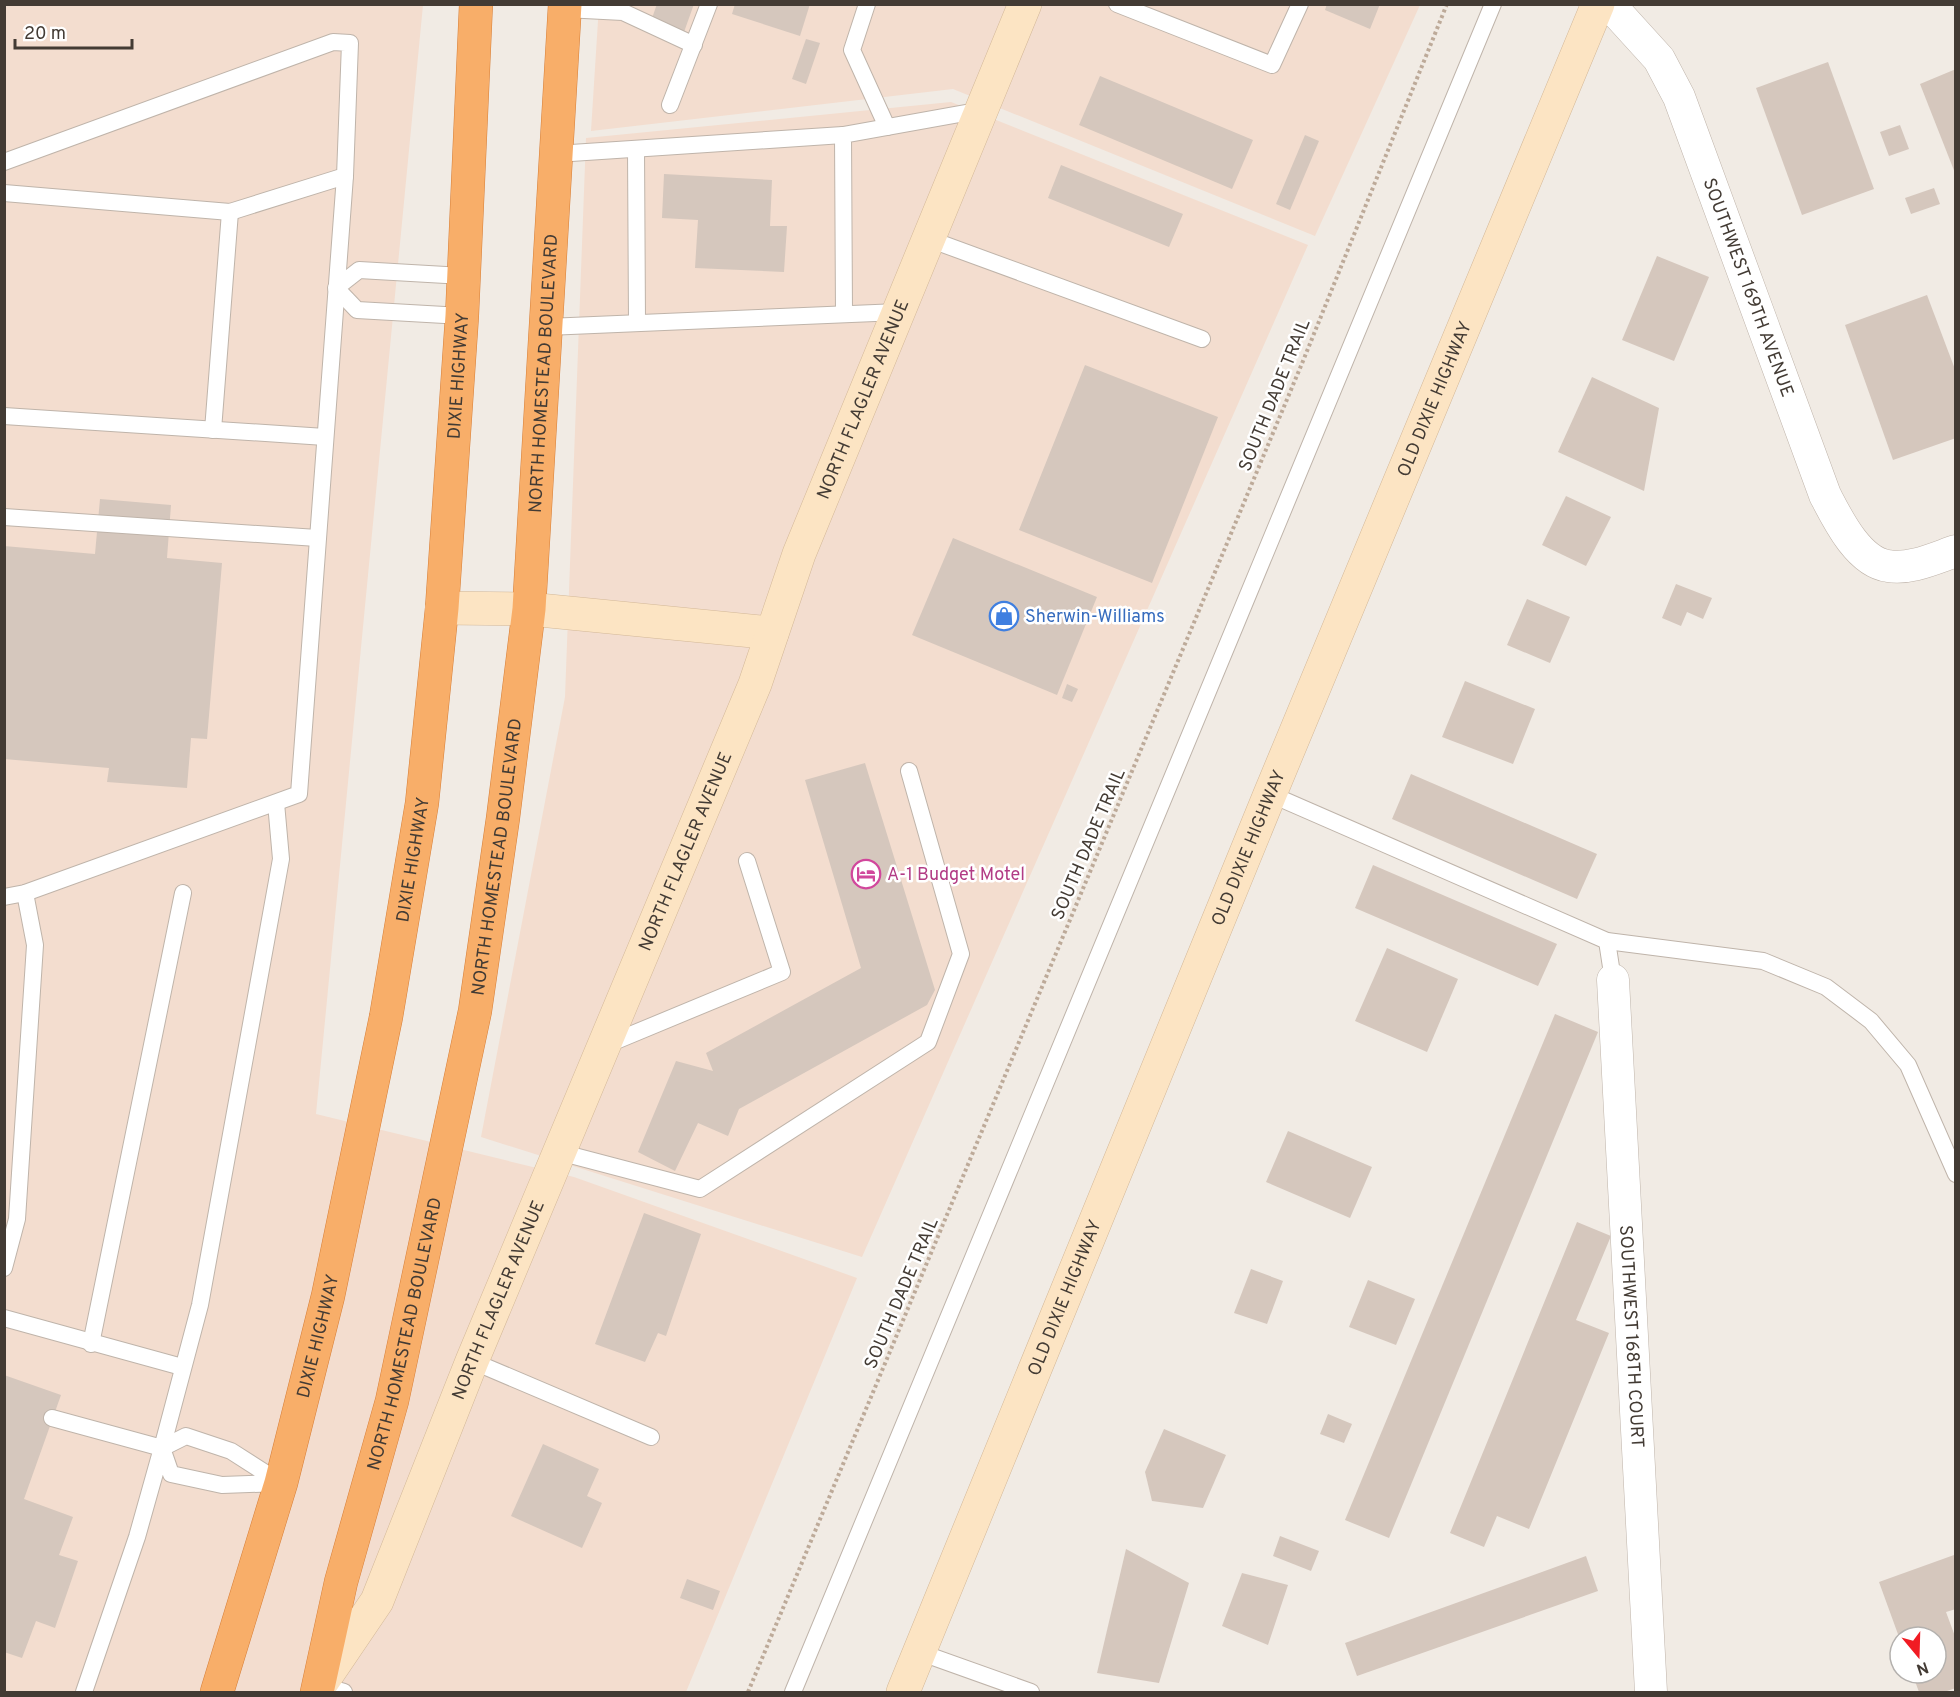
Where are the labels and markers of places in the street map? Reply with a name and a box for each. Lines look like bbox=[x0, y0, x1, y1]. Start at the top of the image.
shop icon: Sherwin-Williams bbox=[988, 600, 1020, 632]
place label: Sherwin-Williams bbox=[1025, 606, 1165, 629]
hotel icon: A-1 Budget Motel bbox=[850, 858, 882, 890]
place label: A-1 Budget Motel bbox=[887, 864, 1025, 887]

